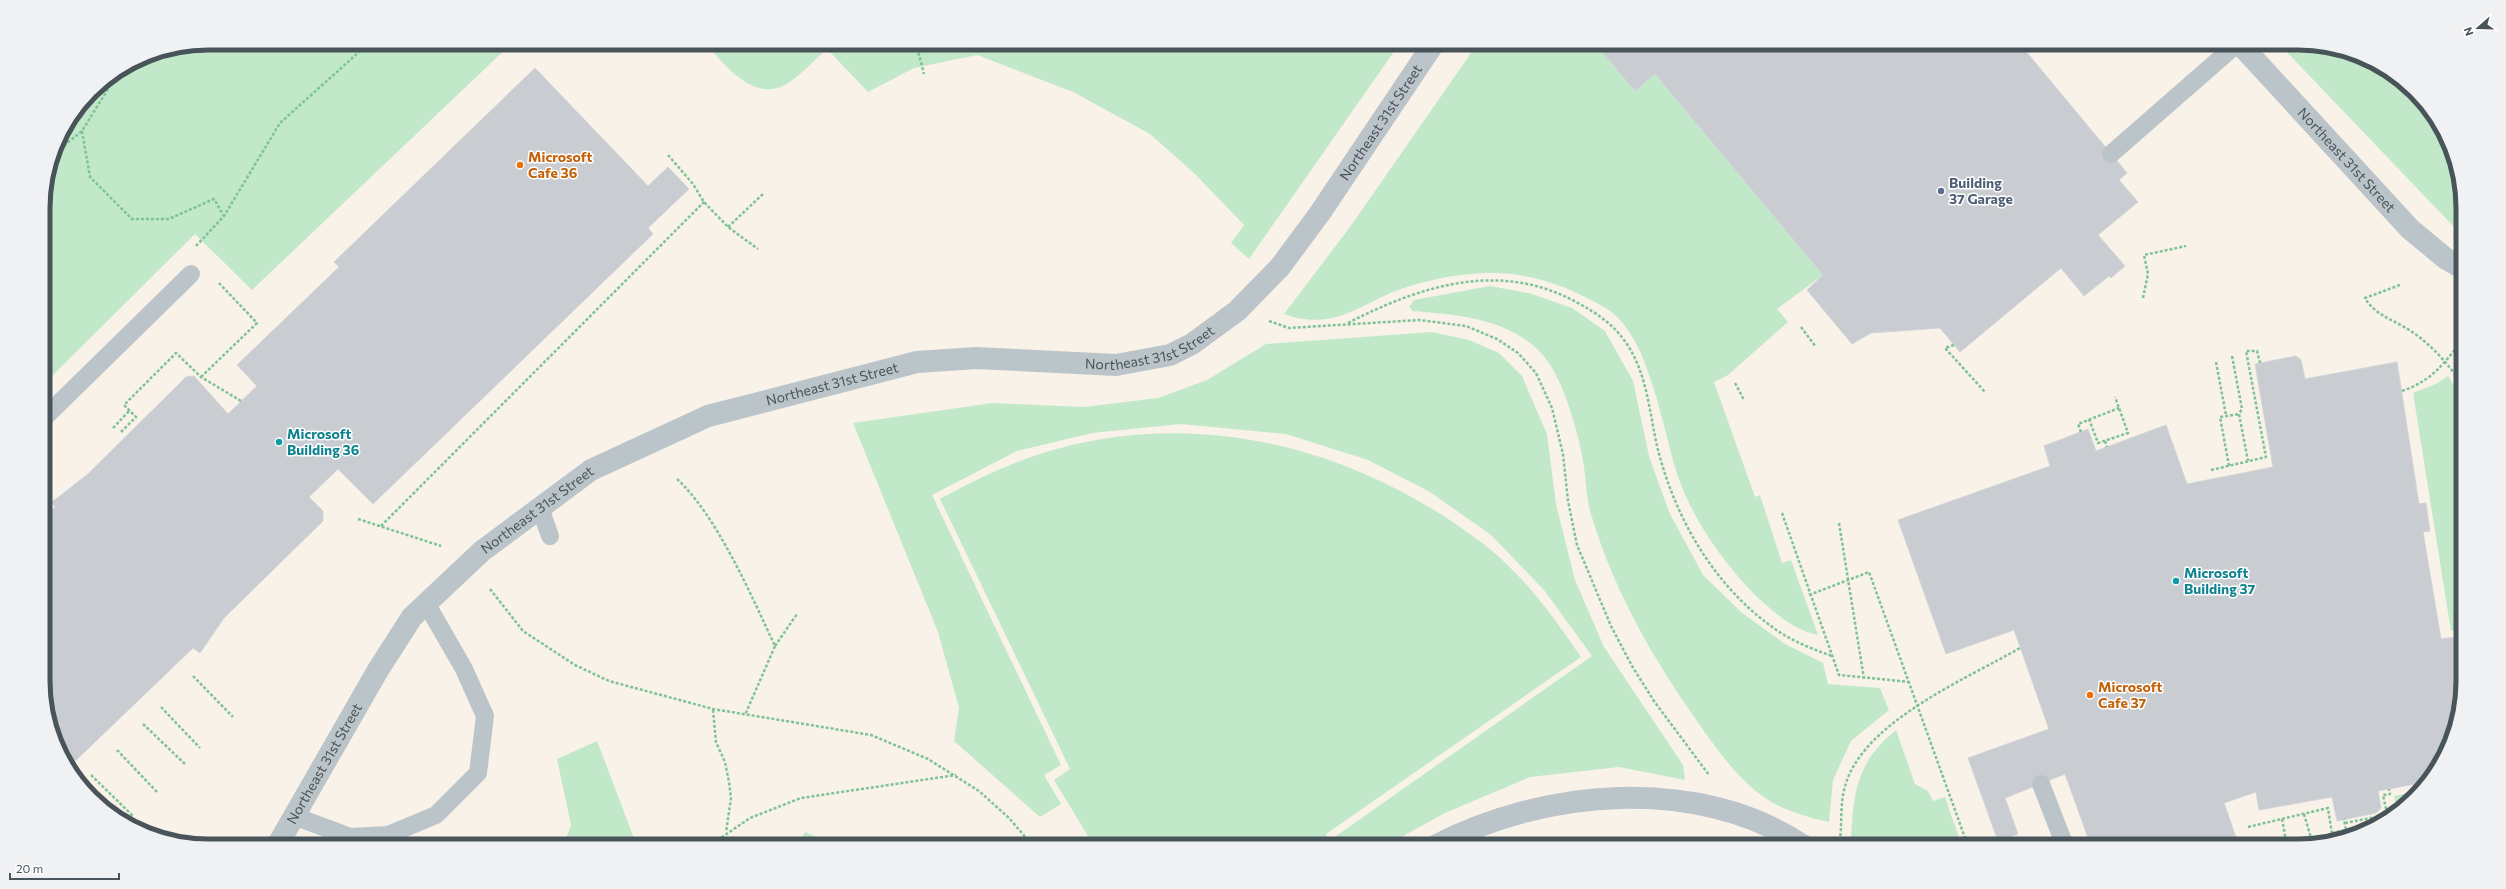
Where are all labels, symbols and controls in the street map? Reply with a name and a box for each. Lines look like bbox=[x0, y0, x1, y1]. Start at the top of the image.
north arrow bbox=[2458, 8, 2498, 48]
text: N bbox=[2461, 25, 2476, 38]
street label: Northeast 31st Street bbox=[1335, 61, 1425, 183]
street label: Northeast 31st Street bbox=[2295, 104, 2400, 216]
place label: Microsoft Cafe 36 bbox=[528, 148, 593, 181]
marker: Microsoft Cafe 36 bbox=[515, 160, 525, 170]
place label: Building 37 Garage bbox=[1949, 174, 2013, 207]
marker: Building 37 Garage bbox=[1936, 186, 1946, 196]
street label: Northeast 31st Street bbox=[1085, 321, 1218, 373]
street label: Northeast 31st Street bbox=[764, 358, 900, 409]
place label: Microsoft Building 36 bbox=[287, 425, 360, 458]
marker: Microsoft Building 36 bbox=[274, 437, 284, 447]
street label: Northeast 31st Street bbox=[477, 462, 597, 557]
place label: Microsoft Building 37 bbox=[2184, 564, 2256, 597]
marker: Microsoft Building 37 bbox=[2171, 576, 2181, 586]
place label: Microsoft Cafe 37 bbox=[2098, 678, 2163, 711]
marker: Microsoft Cafe 37 bbox=[2085, 690, 2095, 700]
street label: Northeast 31st Street bbox=[283, 700, 365, 827]
scale bar bbox=[10, 855, 119, 881]
text: 20 m bbox=[16, 861, 43, 875]

